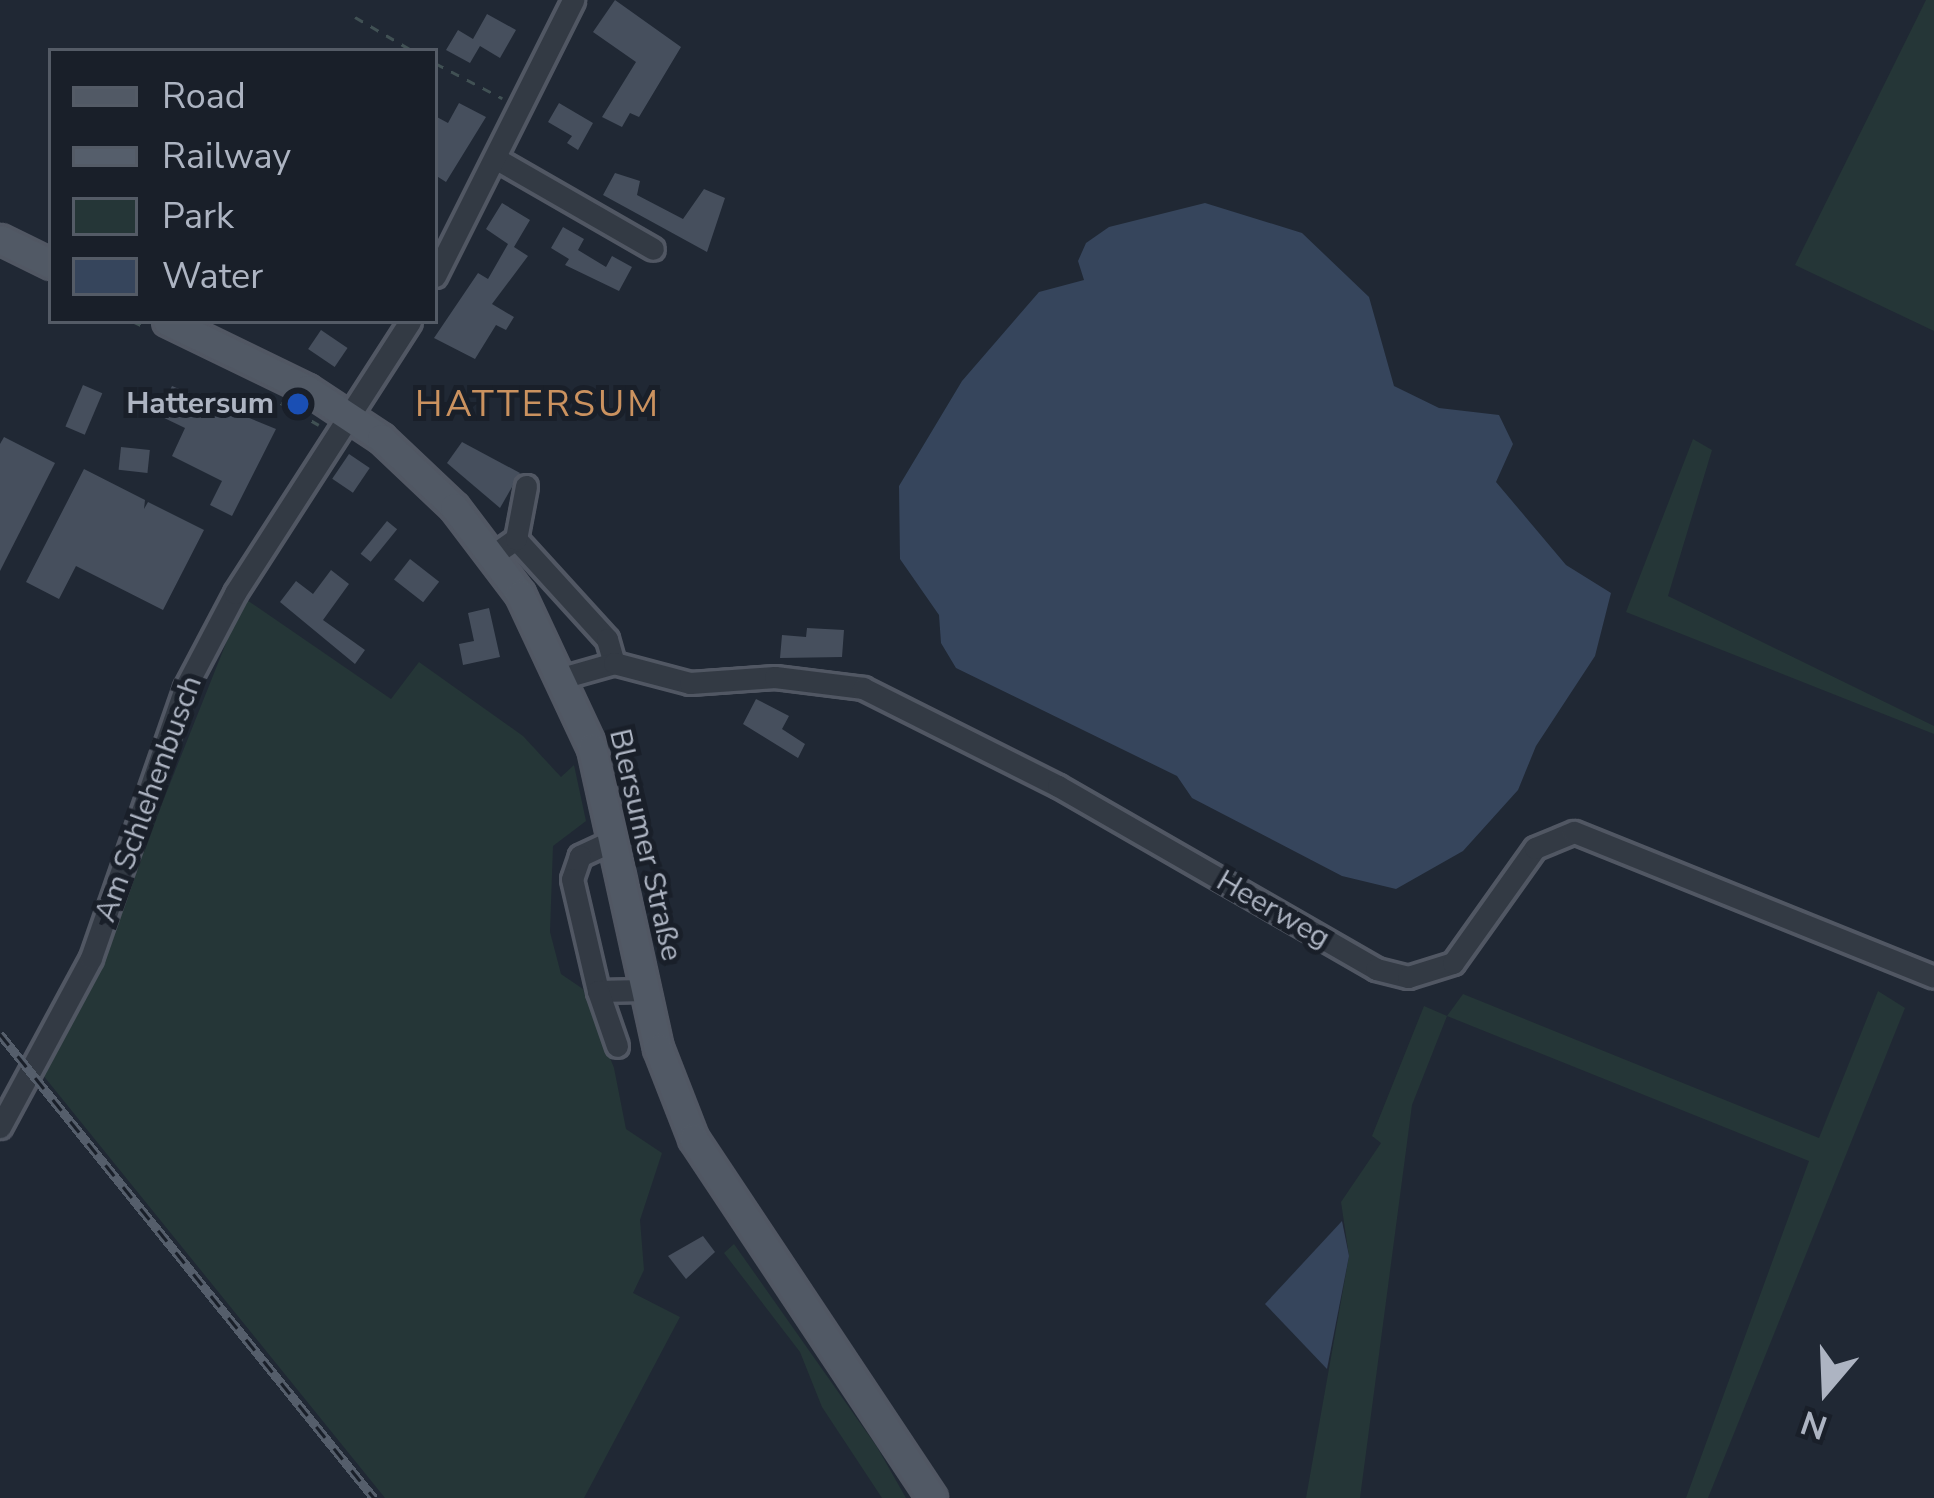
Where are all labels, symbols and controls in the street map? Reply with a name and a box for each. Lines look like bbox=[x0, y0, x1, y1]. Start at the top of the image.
legend bbox=[48, 48, 438, 324]
text: Road bbox=[162, 72, 246, 121]
text: Railway bbox=[162, 132, 291, 181]
text: Park bbox=[162, 192, 234, 241]
text: Water bbox=[162, 252, 263, 301]
district label: HATTERSUM bbox=[415, 383, 661, 427]
place label: Hattersum bbox=[126, 386, 274, 422]
marker: Hattersum bbox=[285, 391, 311, 417]
street label: Am Schlehenbusch bbox=[88, 671, 210, 927]
street label: Blersumer Straße bbox=[601, 726, 689, 964]
street label: Heerweg bbox=[1210, 863, 1336, 957]
north arrow bbox=[1766, 1330, 1886, 1450]
text: N bbox=[1795, 1399, 1833, 1450]

